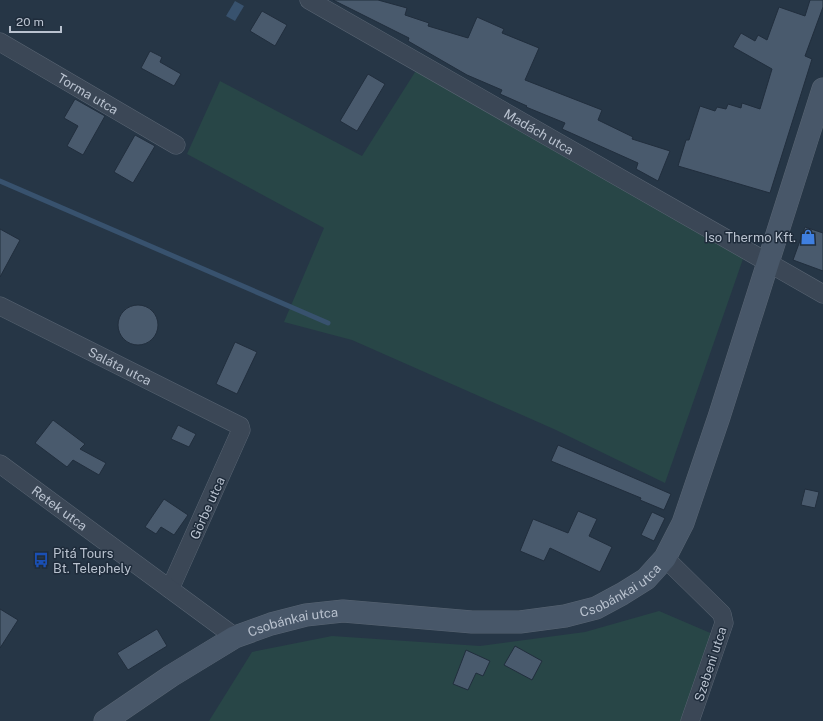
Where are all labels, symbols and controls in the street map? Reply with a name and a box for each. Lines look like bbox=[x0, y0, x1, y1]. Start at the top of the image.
scale bar bbox=[10, 8, 61, 34]
text: 20 m bbox=[16, 15, 44, 29]
street label: Torma utca bbox=[55, 70, 121, 117]
street label: Madách utca bbox=[501, 106, 576, 158]
shop icon: Iso Thermo Kft. bbox=[799, 228, 817, 246]
place label: Iso Thermo Kft. bbox=[705, 230, 796, 245]
street label: Saláta utca bbox=[86, 344, 154, 388]
street label: Görbe utca bbox=[187, 475, 228, 542]
street label: Retek utca bbox=[29, 483, 90, 534]
place label: Pitá Tours Bt. Telephely bbox=[53, 546, 131, 576]
bus stop icon: Pitá Tours Bt. Telephely bbox=[32, 551, 50, 569]
street label: Csobánkai utca bbox=[578, 561, 664, 620]
street label: Csobánkai utca bbox=[246, 605, 339, 640]
street label: Szebeni utca bbox=[691, 625, 730, 703]

